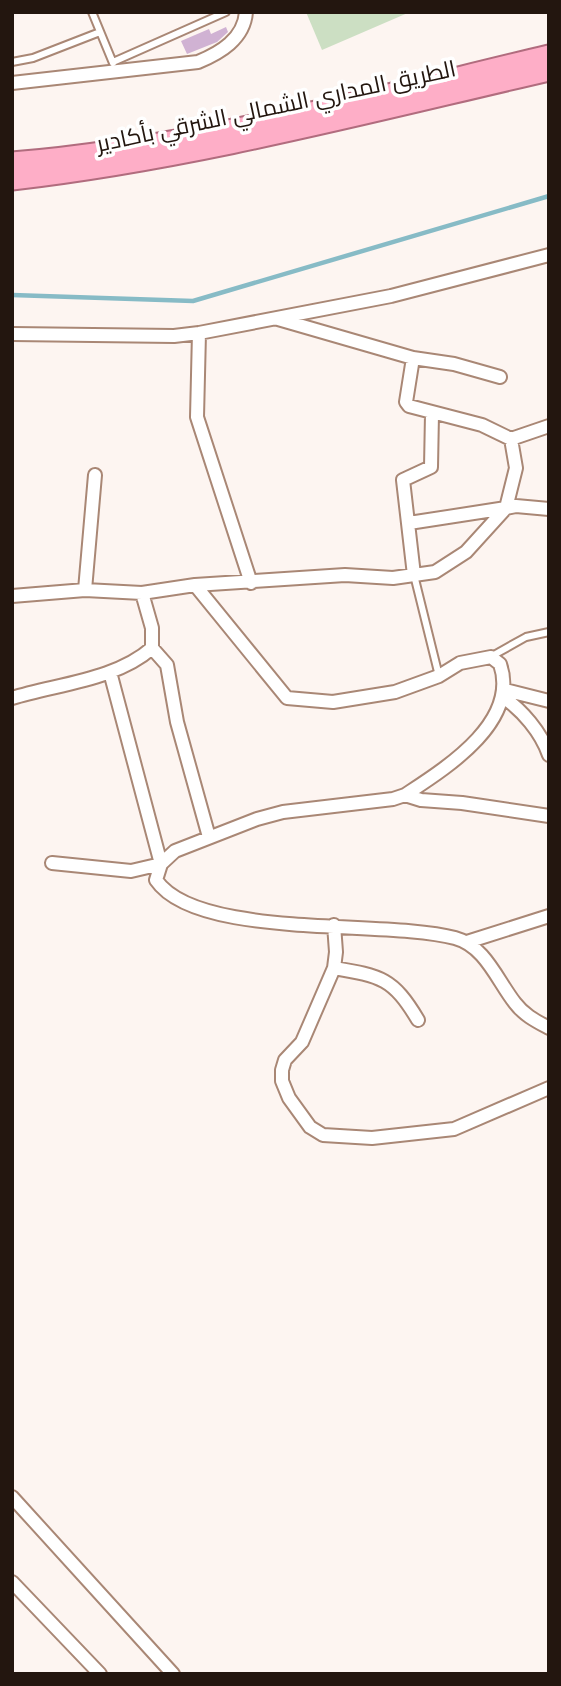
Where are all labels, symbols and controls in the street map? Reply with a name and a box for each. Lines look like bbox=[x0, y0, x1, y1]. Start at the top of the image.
street label: الطريق المداري الشمالي الشرقي بأكادير bbox=[92, 53, 459, 162]

